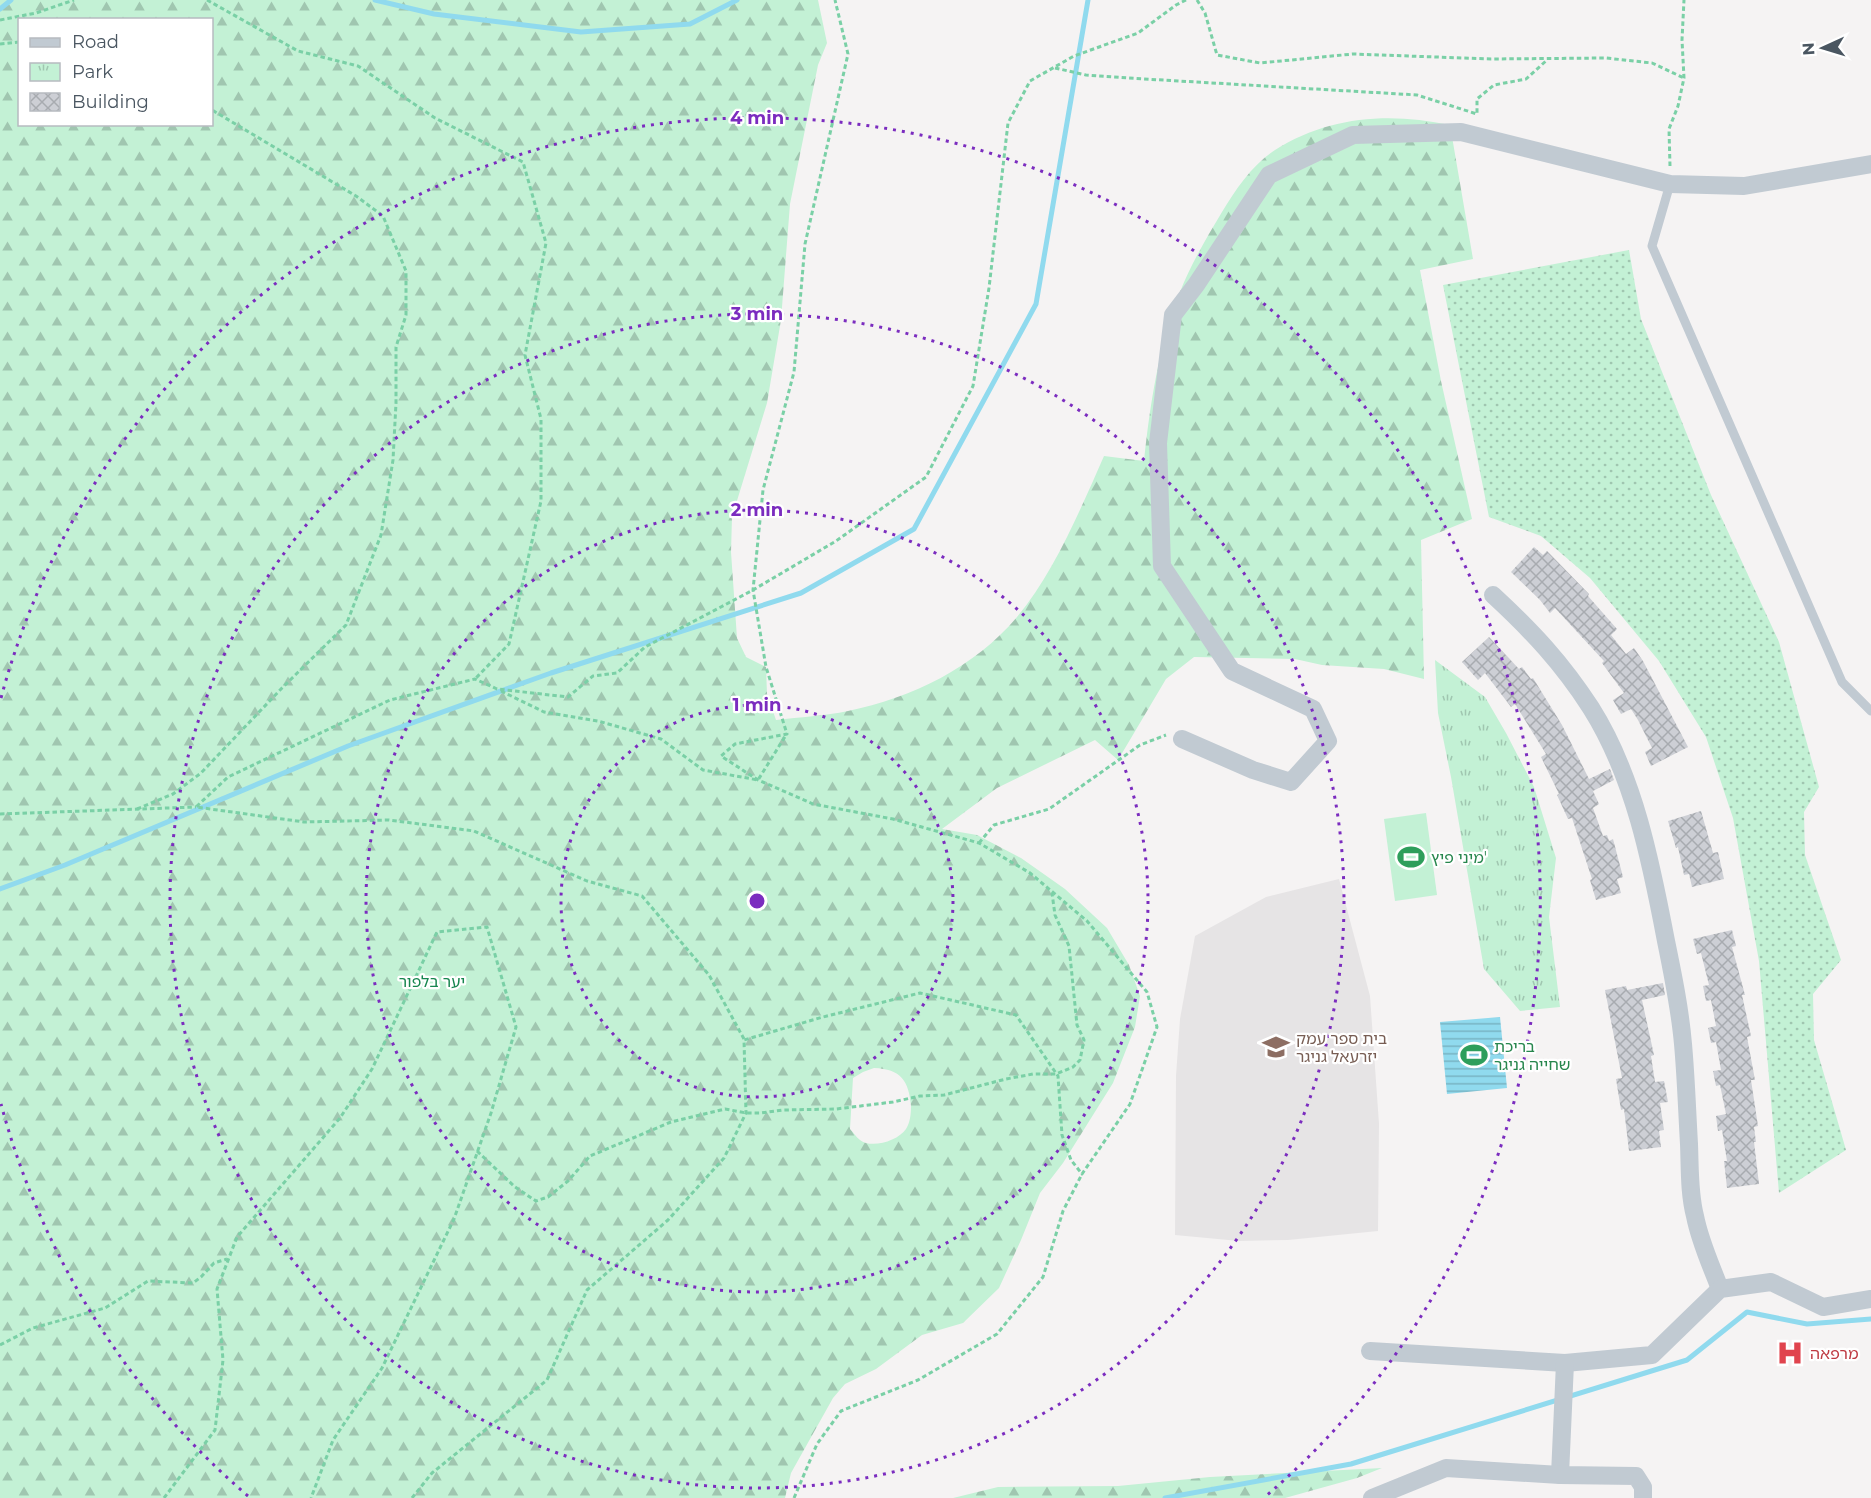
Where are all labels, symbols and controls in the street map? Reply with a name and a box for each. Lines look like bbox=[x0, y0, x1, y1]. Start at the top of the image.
legend bbox=[18, 18, 213, 126]
north arrow bbox=[1793, 18, 1853, 78]
text: Road bbox=[72, 31, 119, 53]
text: N bbox=[1799, 42, 1818, 56]
text: Park bbox=[72, 61, 113, 83]
text: Building bbox=[72, 91, 149, 113]
text: 4 min bbox=[730, 107, 784, 129]
text: 3 min bbox=[730, 303, 783, 325]
text: 2 min bbox=[731, 499, 783, 521]
text: 1 min bbox=[733, 694, 781, 716]
sports icon: מיני פיץ' bbox=[1396, 842, 1426, 872]
place label: מיני פיץ' bbox=[1431, 848, 1487, 867]
centre of rings bbox=[747, 891, 767, 911]
park label: יער בלפור bbox=[399, 972, 465, 991]
place label: בית ספר עמק יזרעאל גניגר bbox=[1296, 1029, 1387, 1066]
school or university icon: בית ספר עמק יזרעאל גניגר bbox=[1261, 1032, 1291, 1062]
place label: בריכת שחייה גניגר bbox=[1494, 1037, 1571, 1074]
sports icon: בריכת שחייה גניגר bbox=[1459, 1040, 1489, 1070]
hospital icon: מרפאה bbox=[1775, 1338, 1805, 1368]
place label: מרפאה bbox=[1810, 1344, 1859, 1363]

